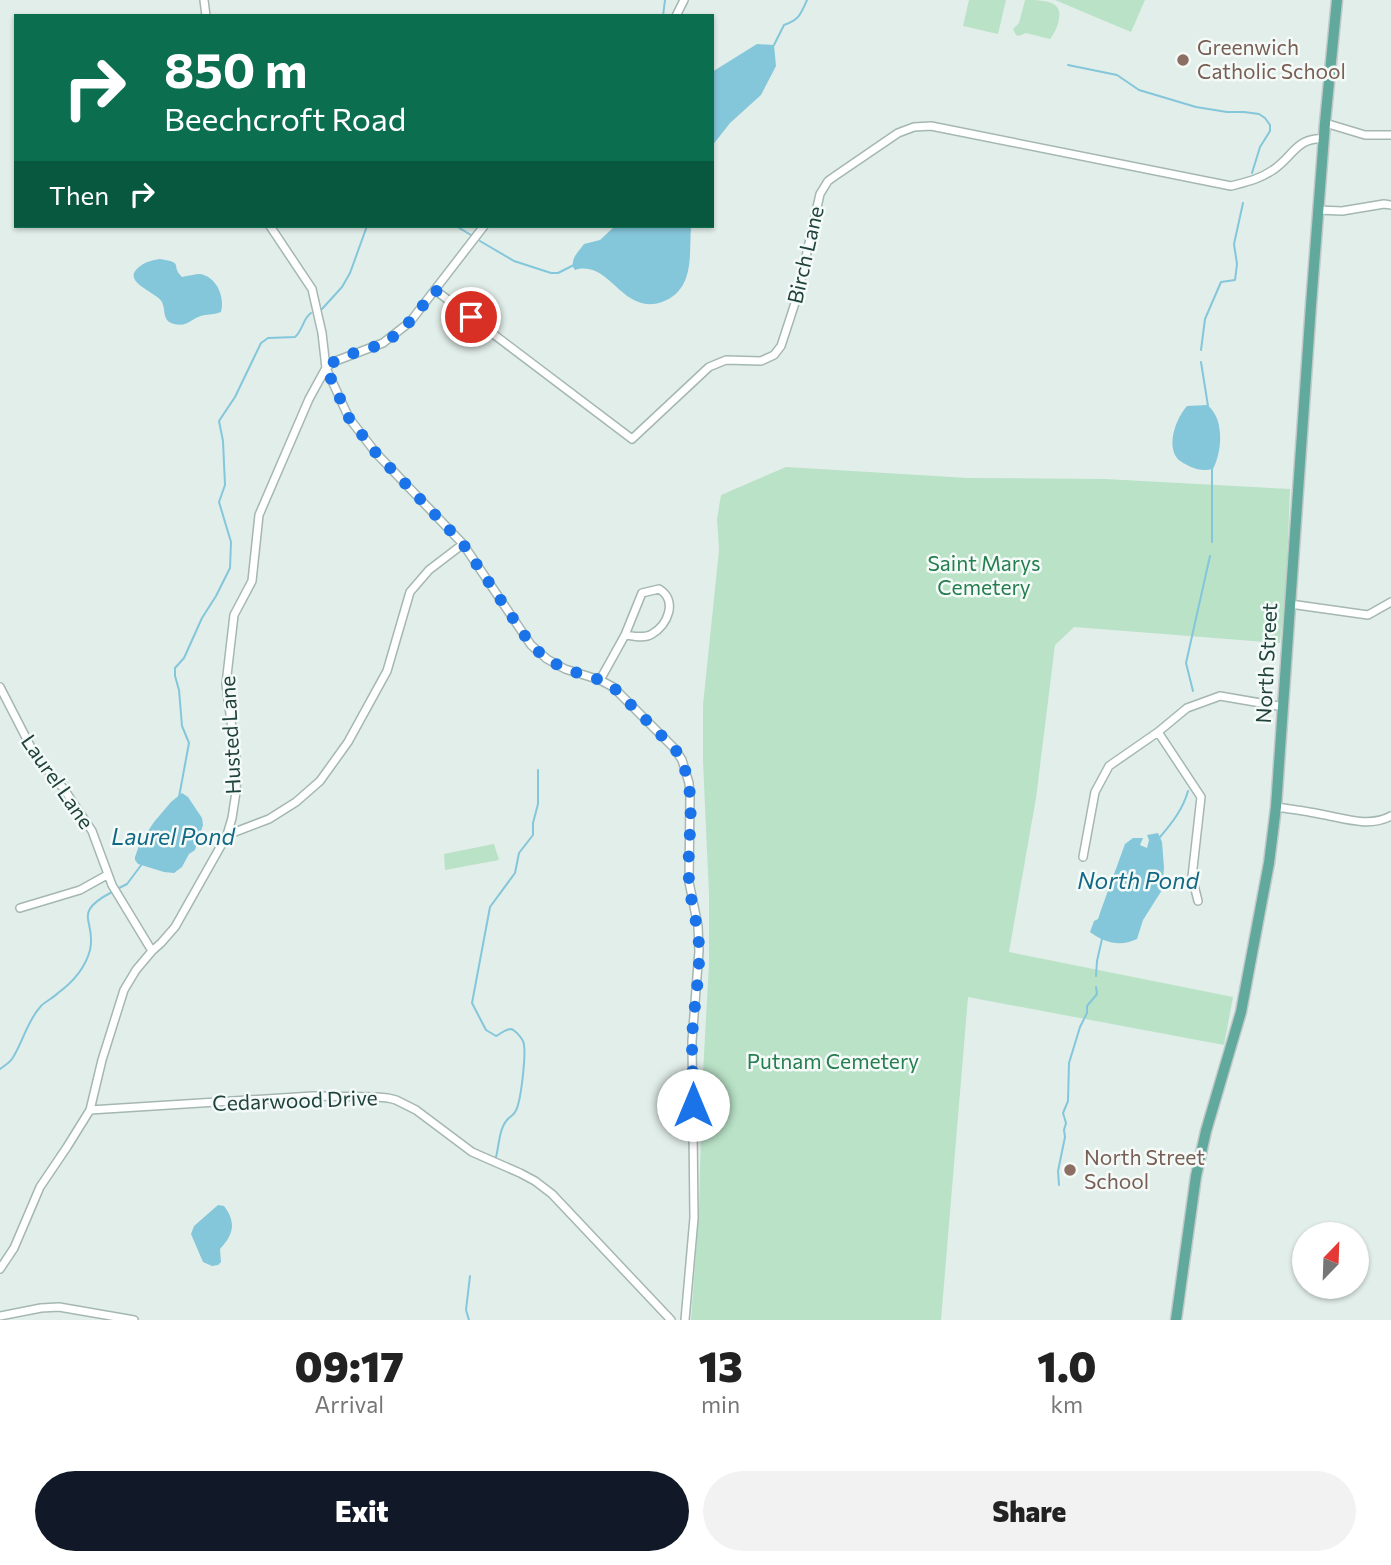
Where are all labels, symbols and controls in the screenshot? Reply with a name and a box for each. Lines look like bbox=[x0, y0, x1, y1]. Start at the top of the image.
place label: Greenwich Catholic School bbox=[1197, 34, 1346, 83]
text: 850 m bbox=[164, 38, 308, 98]
icon: right bbox=[49, 42, 140, 133]
marker: Greenwich Catholic School bbox=[1175, 52, 1191, 68]
text: Beechcroft Road bbox=[164, 98, 406, 138]
icon: right bbox=[123, 175, 161, 213]
text: Then bbox=[49, 179, 109, 210]
street label: Birch Lane bbox=[781, 203, 828, 306]
pin bbox=[441, 287, 501, 347]
icon: arrive bbox=[452, 298, 490, 336]
park label: Saint Marys Cemetery bbox=[928, 550, 1040, 599]
street label: North Street bbox=[1250, 602, 1281, 724]
street label: Husted Lane bbox=[214, 675, 245, 795]
street label: Laurel Lane bbox=[17, 729, 100, 833]
water label: Laurel Pond bbox=[111, 822, 236, 850]
water label: North Pond bbox=[1077, 866, 1200, 894]
park label: Putnam Cemetery bbox=[747, 1048, 919, 1073]
position arrow bbox=[656, 1068, 730, 1142]
street label: Cedarwood Drive bbox=[212, 1084, 378, 1115]
place label: North Street School bbox=[1084, 1144, 1205, 1193]
marker: North Street School bbox=[1062, 1162, 1078, 1178]
north arrow bbox=[1292, 1222, 1368, 1298]
map controls bbox=[1292, 1222, 1369, 1299]
text: 09:17 bbox=[295, 1339, 404, 1391]
text: 13 bbox=[698, 1339, 743, 1391]
text: 1.0 bbox=[1037, 1339, 1096, 1391]
text: Arrival bbox=[314, 1390, 384, 1418]
text: min bbox=[701, 1390, 740, 1418]
text: km bbox=[1051, 1390, 1083, 1418]
button: Exit bbox=[35, 1471, 689, 1551]
button: Share bbox=[703, 1471, 1356, 1551]

